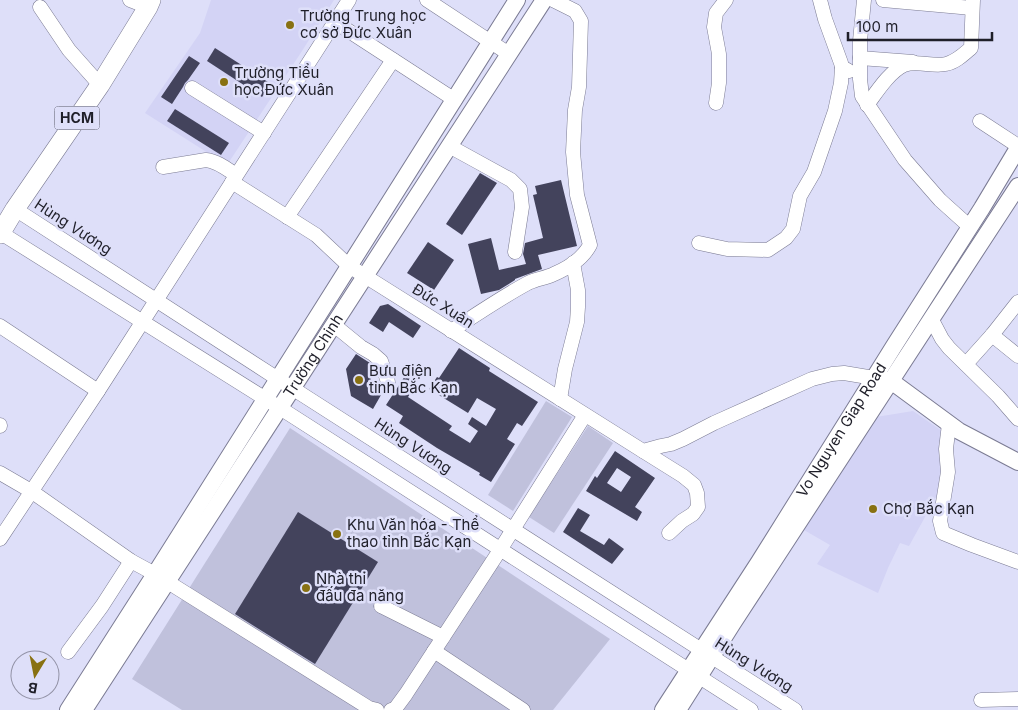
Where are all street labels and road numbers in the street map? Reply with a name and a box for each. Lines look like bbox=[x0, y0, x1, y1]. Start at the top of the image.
road number: HCM bbox=[54, 106, 100, 130]
street label: Hùng Vương bbox=[31, 195, 116, 259]
street label: Đức Xuân bbox=[409, 279, 478, 332]
street label: Trường Chinh bbox=[279, 310, 347, 401]
street label: Vo Nguyen Giap Road bbox=[792, 359, 890, 501]
street label: Hùng Vương bbox=[371, 414, 456, 478]
street label: Hùng Vương bbox=[712, 633, 797, 696]

